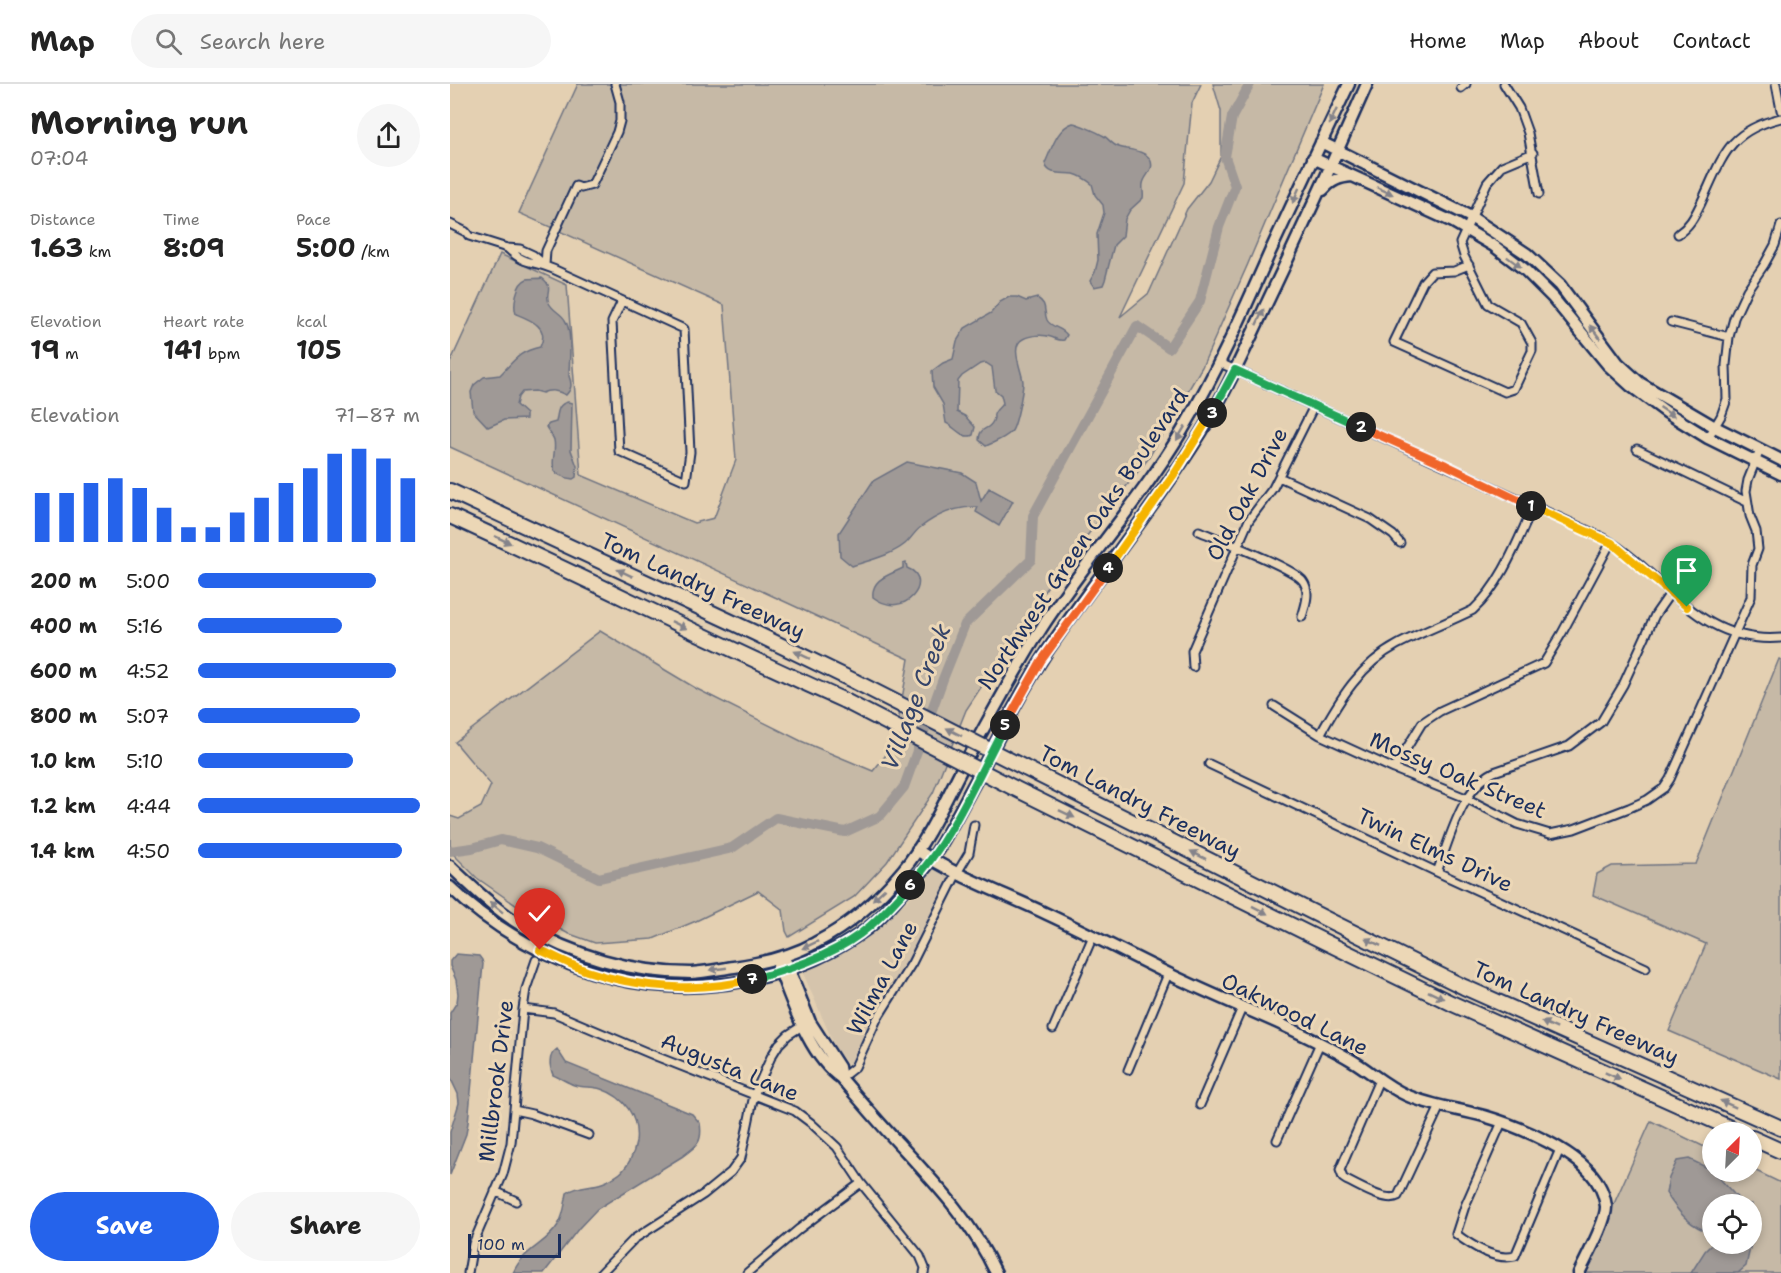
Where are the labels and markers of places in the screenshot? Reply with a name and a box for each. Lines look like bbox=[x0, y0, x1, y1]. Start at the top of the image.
pin: 3 bbox=[1197, 398, 1227, 428]
pin: 2 bbox=[1346, 412, 1376, 442]
pin: 1 bbox=[1516, 491, 1546, 521]
pin bbox=[1661, 545, 1712, 607]
pin: 4 bbox=[1093, 553, 1123, 583]
pin: 5 bbox=[990, 710, 1020, 740]
pin: 6 bbox=[895, 870, 925, 900]
pin bbox=[514, 888, 565, 950]
pin: 7 bbox=[737, 964, 767, 994]

